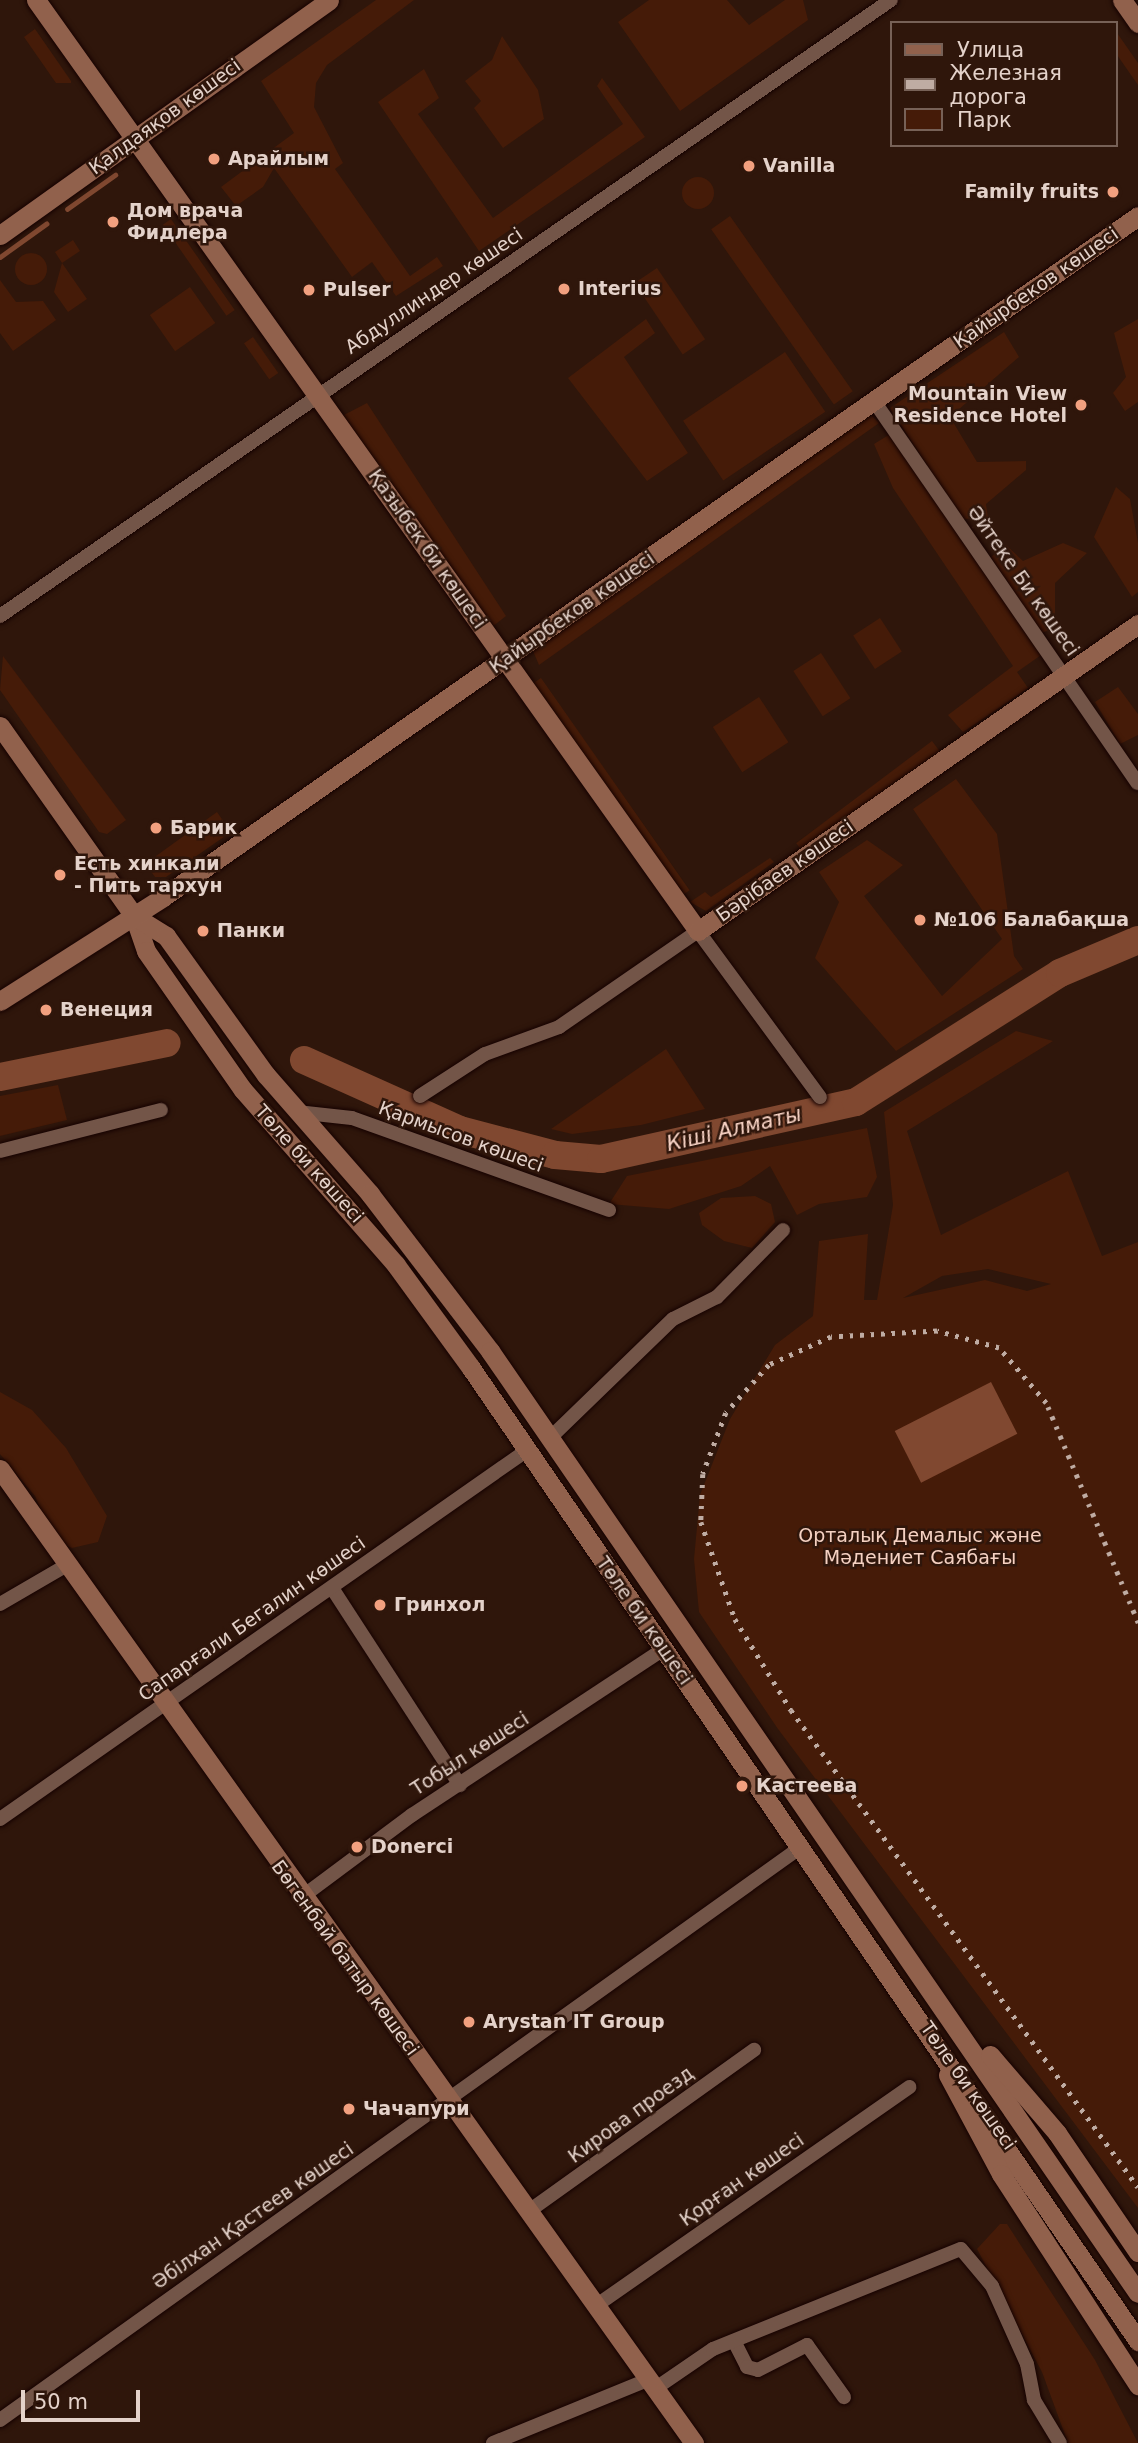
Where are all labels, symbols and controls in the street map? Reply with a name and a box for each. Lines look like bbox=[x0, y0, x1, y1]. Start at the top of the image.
legend bbox=[890, 21, 1117, 147]
text: Улица bbox=[957, 38, 1024, 62]
street label: Қалдаяқов көшесі bbox=[85, 54, 245, 180]
text: Железная дорога bbox=[950, 61, 1062, 109]
text: Парк bbox=[957, 108, 1012, 132]
place label: Арайлым bbox=[228, 148, 329, 170]
marker: Арайлым bbox=[206, 151, 222, 167]
place label: Vanilla bbox=[763, 155, 835, 177]
marker: Vanilla bbox=[741, 158, 757, 174]
place label: Family fruits bbox=[964, 181, 1099, 203]
marker: Family fruits bbox=[1105, 184, 1121, 200]
place label: Дом врача Фидлера bbox=[127, 200, 243, 244]
marker: Дом врача Фидлера bbox=[105, 214, 121, 230]
street label: Қайырбеков көшесі bbox=[949, 222, 1123, 354]
street label: Абдуллиндер көшесі bbox=[341, 223, 527, 359]
place label: Interius bbox=[578, 278, 661, 300]
place label: Pulser bbox=[323, 279, 391, 301]
marker: Interius bbox=[556, 281, 572, 297]
marker: Pulser bbox=[301, 282, 317, 298]
place label: Mountain View Residence Hotel bbox=[893, 383, 1067, 427]
marker: Mountain View Residence Hotel bbox=[1073, 397, 1089, 413]
street label: Қазыбек би көшесі bbox=[363, 465, 491, 633]
street label: Әйтеке Би көшесі bbox=[962, 501, 1084, 661]
street label: Қайырбеков көшесі bbox=[485, 547, 659, 679]
street label: Бәрібаев көшесі bbox=[712, 815, 858, 927]
place label: Барик bbox=[170, 817, 237, 839]
marker: Барик bbox=[148, 820, 164, 836]
place label: Есть хинкали - Пить тархун bbox=[74, 853, 223, 897]
marker: Есть хинкали - Пить тархун bbox=[52, 867, 68, 883]
place label: №106 Балабақша bbox=[934, 909, 1129, 931]
marker: №106 Балабақша bbox=[912, 912, 928, 928]
place label: Панки bbox=[217, 920, 285, 942]
marker: Панки bbox=[195, 923, 211, 939]
place label: Венеция bbox=[60, 999, 153, 1021]
marker: Венеция bbox=[38, 1002, 54, 1018]
street label: Қармысов көшесі bbox=[375, 1097, 547, 1177]
street label: Төле би көшесі bbox=[250, 1100, 368, 1228]
water label: Кіші Алматы bbox=[664, 1101, 804, 1157]
park label: Орталық Демалыс және Мәдениет Саябағы bbox=[798, 1525, 1042, 1569]
street label: Сапарғали Бегалин көшесі bbox=[134, 1532, 370, 1706]
street label: Төле би көшесі bbox=[591, 1553, 697, 1689]
place label: Гринхол bbox=[394, 1594, 485, 1616]
marker: Гринхол bbox=[372, 1597, 388, 1613]
street label: Тобыл көшесі bbox=[407, 1707, 533, 1801]
place label: Кастеева bbox=[756, 1775, 857, 1797]
marker: Кастеева bbox=[734, 1778, 750, 1794]
place label: Donerci bbox=[371, 1836, 453, 1858]
marker: Donerci bbox=[349, 1839, 365, 1855]
street label: Бөгенбай батыр көшесі bbox=[266, 1856, 424, 2060]
place label: Arystan IT Group bbox=[483, 2011, 665, 2033]
marker: Arystan IT Group bbox=[461, 2014, 477, 2030]
street label: Төле би көшесі bbox=[915, 2018, 1021, 2154]
street label: Кирова проезд bbox=[564, 2062, 698, 2168]
place label: Чачапури bbox=[363, 2098, 469, 2120]
marker: Чачапури bbox=[341, 2101, 357, 2117]
street label: Қорған көшесі bbox=[676, 2129, 808, 2231]
street label: Әбілхан Қастеев көшесі bbox=[148, 2138, 358, 2294]
scale bar bbox=[24, 2376, 144, 2420]
text: 50 m bbox=[34, 2390, 88, 2414]

